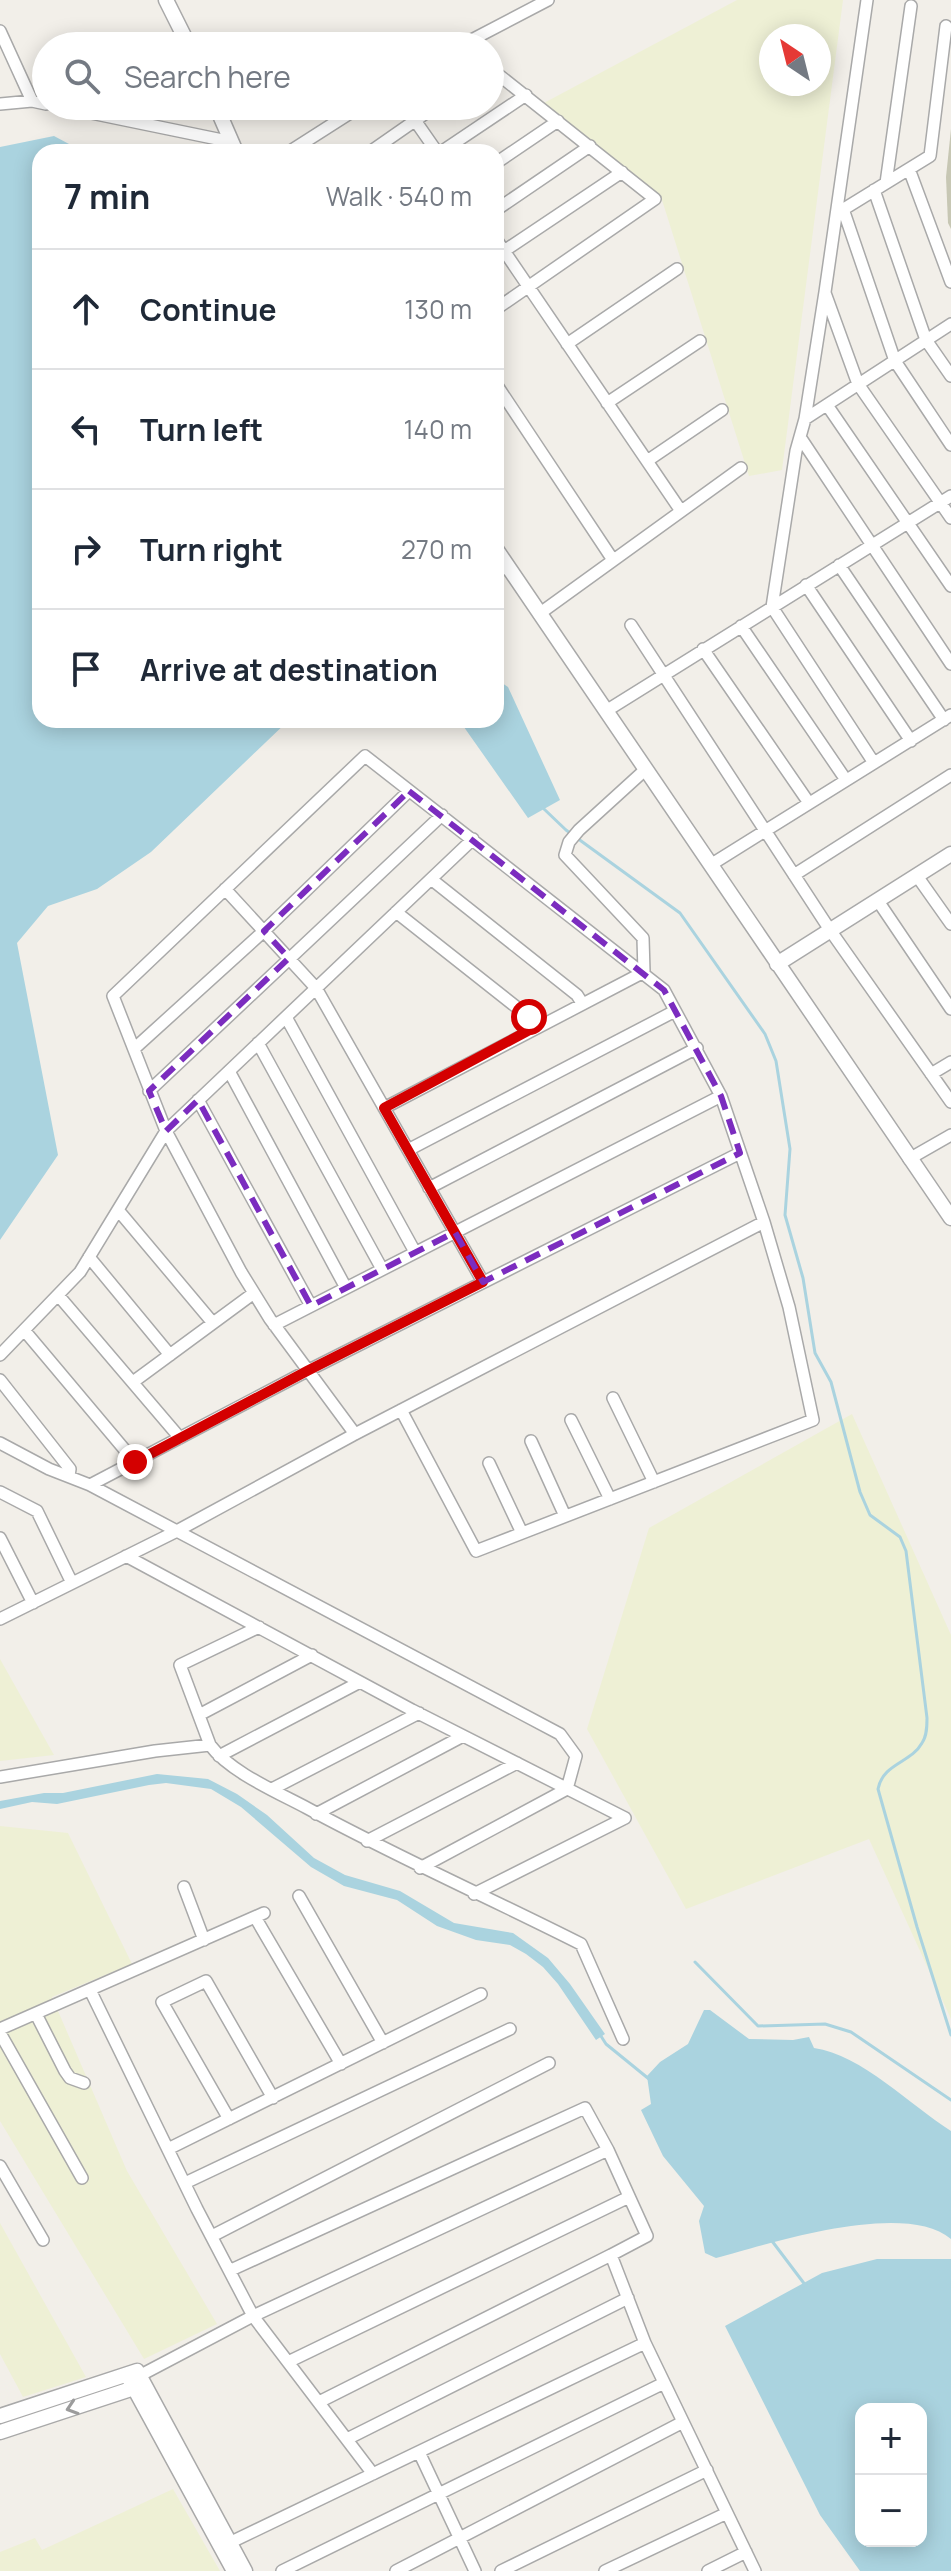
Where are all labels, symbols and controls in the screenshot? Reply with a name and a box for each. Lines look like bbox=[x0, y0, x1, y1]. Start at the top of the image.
north arrow bbox=[759, 24, 831, 96]
search box bbox=[32, 32, 504, 120]
icon: search bbox=[60, 54, 104, 98]
text: Search here bbox=[124, 56, 291, 97]
text: 7 min bbox=[64, 173, 150, 219]
text: Walk · 540 m bbox=[326, 178, 472, 214]
icon: ahead bbox=[64, 287, 108, 331]
text: Continue bbox=[140, 289, 276, 330]
text: 130 m bbox=[404, 291, 472, 327]
icon: left bbox=[64, 407, 108, 451]
text: Turn left bbox=[140, 409, 263, 450]
text: 140 m bbox=[403, 411, 472, 447]
icon: right bbox=[64, 527, 108, 571]
text: Turn right bbox=[140, 529, 283, 570]
text: 270 m bbox=[401, 531, 472, 567]
icon: arrive bbox=[64, 647, 108, 691]
text: Arrive at destination bbox=[140, 649, 438, 690]
route start bbox=[511, 999, 547, 1035]
route end bbox=[117, 1444, 153, 1480]
one-way arrow bbox=[66, 2399, 79, 2415]
map controls bbox=[855, 2403, 927, 2547]
button: + bbox=[855, 2403, 927, 2475]
button: − bbox=[855, 2475, 927, 2547]

